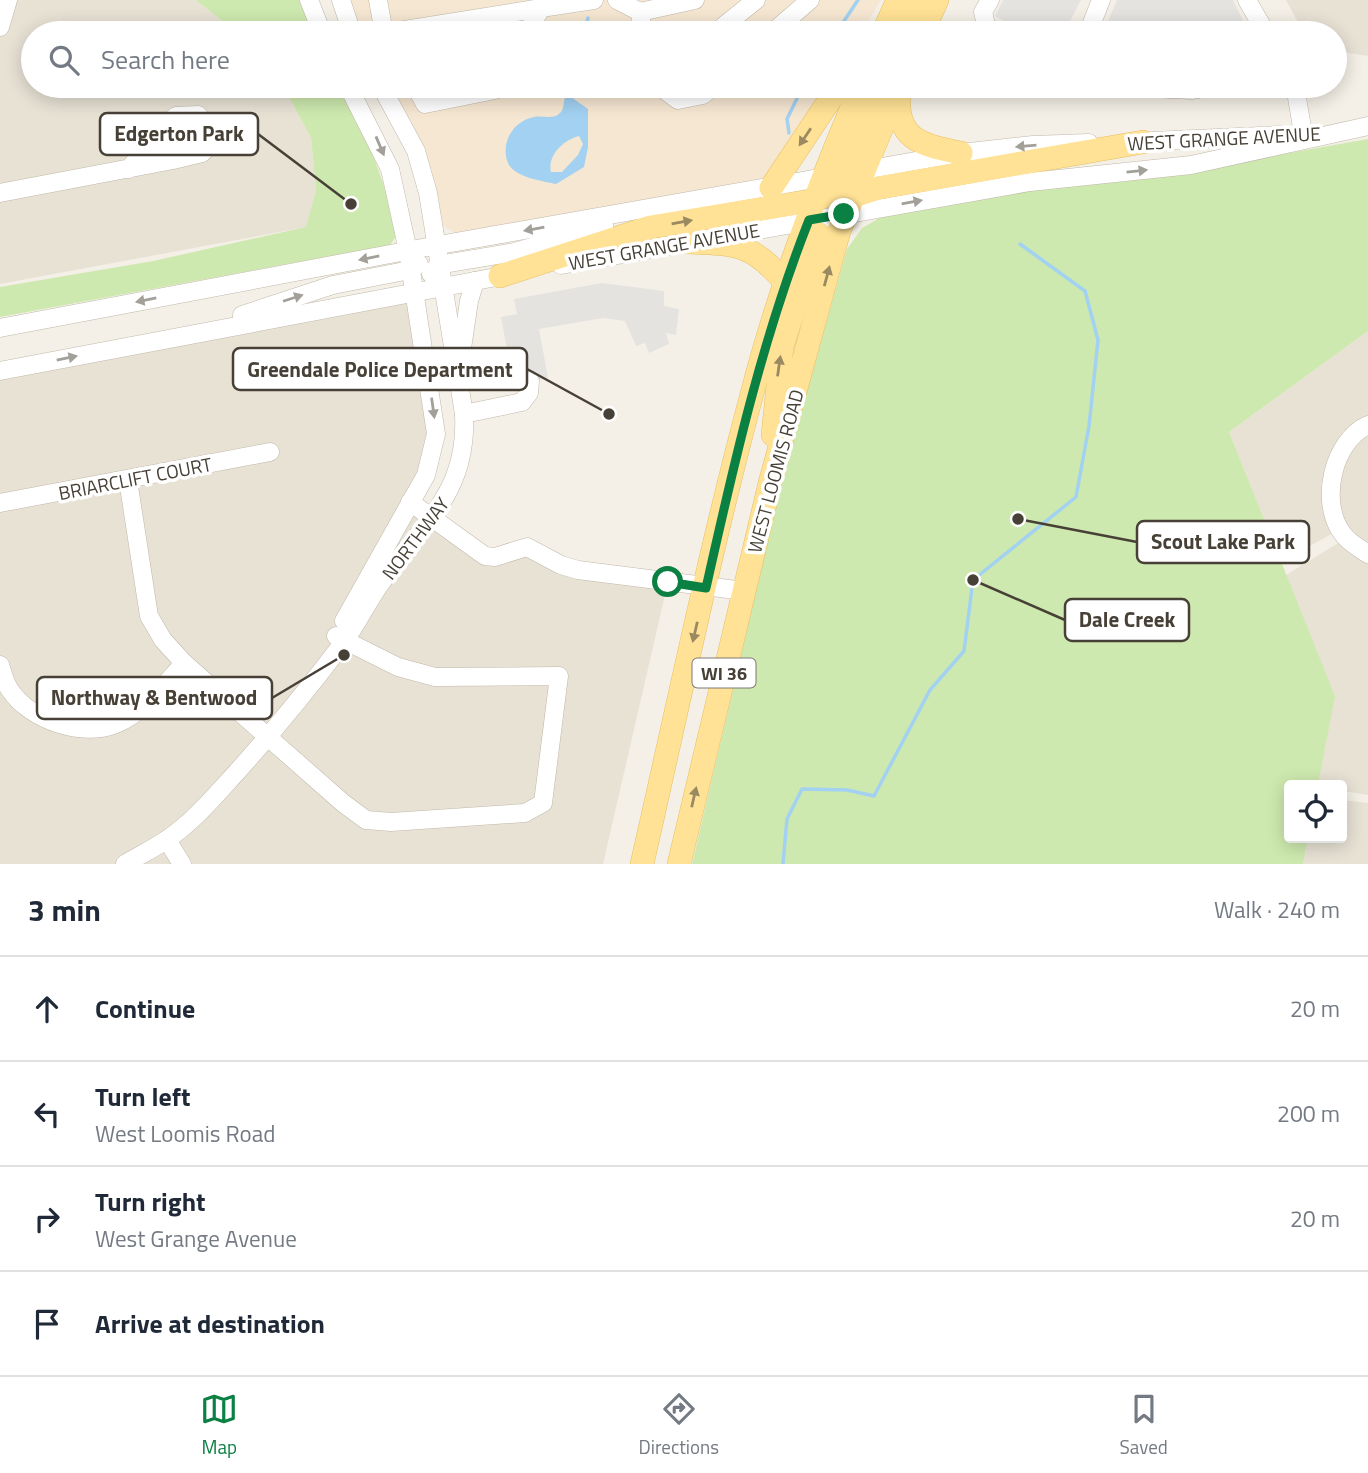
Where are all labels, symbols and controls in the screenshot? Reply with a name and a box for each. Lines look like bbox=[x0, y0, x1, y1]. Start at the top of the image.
search box bbox=[21, 21, 1347, 98]
text: Search here bbox=[101, 40, 230, 79]
icon: search bbox=[45, 41, 83, 79]
callout: Edgerton Park bbox=[100, 113, 258, 155]
text: Edgerton Park bbox=[114, 117, 244, 149]
street label: WEST GRANGE AVENUE bbox=[1127, 118, 1321, 158]
one-way arrow bbox=[799, 127, 812, 146]
one-way arrow bbox=[374, 136, 386, 156]
one-way arrow bbox=[1015, 141, 1037, 152]
one-way arrow bbox=[1126, 165, 1148, 176]
one-way arrow bbox=[901, 196, 923, 207]
route end bbox=[828, 198, 859, 229]
street label: WEST GRANGE AVENUE bbox=[566, 215, 762, 277]
one-way arrow bbox=[671, 216, 693, 227]
one-way arrow bbox=[523, 223, 545, 234]
one-way arrow bbox=[358, 253, 380, 264]
one-way arrow bbox=[822, 265, 833, 287]
one-way arrow bbox=[283, 292, 304, 303]
one-way arrow bbox=[135, 295, 157, 306]
callout: Greendale Police Department bbox=[233, 348, 527, 390]
one-way arrow bbox=[56, 352, 78, 363]
text: Greendale Police Department bbox=[247, 353, 513, 385]
one-way arrow bbox=[774, 355, 785, 377]
street label: WEST LOOMIS ROAD bbox=[739, 386, 811, 556]
one-way arrow bbox=[428, 397, 439, 419]
street label: BRIARCLIFT COURT bbox=[56, 449, 214, 507]
street label: NORTHWAY bbox=[374, 490, 456, 585]
callout: Scout Lake Park bbox=[1137, 521, 1309, 563]
text: Scout Lake Park bbox=[1151, 525, 1295, 557]
route start bbox=[652, 566, 683, 597]
callout: Dale Creek bbox=[1065, 599, 1189, 641]
text: Dale Creek bbox=[1079, 603, 1175, 635]
one-way arrow bbox=[690, 621, 701, 643]
road number: WI 36 bbox=[692, 658, 756, 688]
callout: Northway & Bentwood bbox=[37, 677, 272, 719]
text: Northway & Bentwood bbox=[51, 681, 257, 713]
map controls bbox=[1284, 780, 1347, 843]
button: locate bbox=[1284, 780, 1347, 843]
one-way arrow bbox=[689, 786, 700, 808]
text: 3 min bbox=[28, 887, 101, 933]
text: Walk · 240 m bbox=[1214, 892, 1340, 927]
text: Continue bbox=[95, 989, 195, 1028]
icon: ahead bbox=[28, 990, 66, 1028]
text: 20 m bbox=[1290, 991, 1340, 1026]
text: Turn left bbox=[95, 1077, 190, 1116]
icon: left bbox=[28, 1095, 66, 1133]
text: 200 m bbox=[1277, 1096, 1340, 1131]
text: West Loomis Road bbox=[95, 1116, 275, 1151]
text: Turn right bbox=[95, 1182, 206, 1221]
icon: right bbox=[28, 1200, 66, 1238]
text: 20 m bbox=[1290, 1201, 1340, 1236]
text: West Grange Avenue bbox=[95, 1221, 297, 1256]
text: Arrive at destination bbox=[95, 1304, 325, 1343]
icon: arrive bbox=[28, 1305, 66, 1343]
tab: Map bbox=[200, 1390, 238, 1461]
tab: Directions bbox=[639, 1390, 719, 1461]
tab: Saved bbox=[1119, 1390, 1168, 1461]

